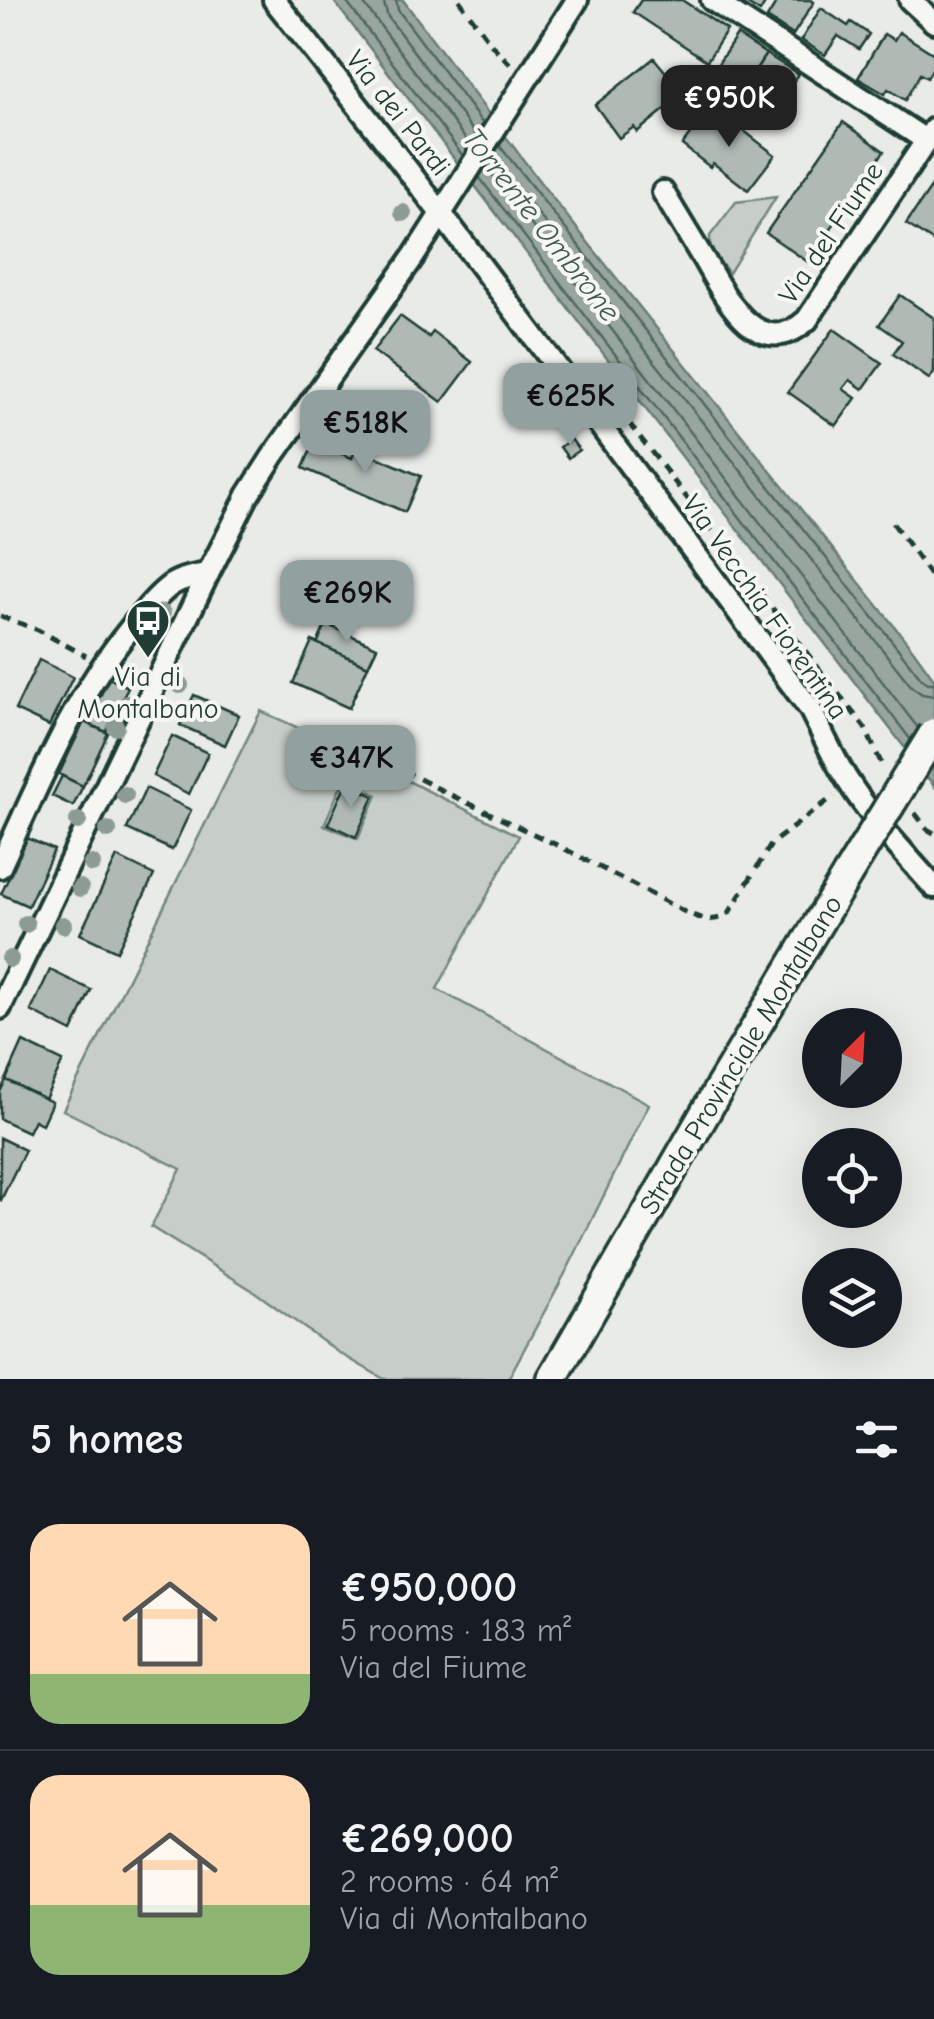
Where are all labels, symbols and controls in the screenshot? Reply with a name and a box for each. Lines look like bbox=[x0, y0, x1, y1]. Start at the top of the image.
street label: Via dei Pardi bbox=[339, 44, 457, 182]
pin: €950K bbox=[659, 65, 799, 150]
text: €950K bbox=[683, 79, 775, 116]
water label: Torrente Ombrone bbox=[455, 121, 627, 329]
street label: Via del Fiume bbox=[772, 156, 890, 310]
pin: €625K bbox=[500, 363, 640, 448]
text: €625K bbox=[525, 377, 615, 414]
pin: €518K bbox=[295, 390, 435, 475]
text: €518K bbox=[322, 404, 408, 441]
street label: Via Vecchia Fiorentina bbox=[675, 489, 855, 725]
pin: €269K bbox=[277, 560, 417, 645]
text: €269K bbox=[302, 574, 392, 611]
bus stop icon: Via di Montalbano bbox=[125, 598, 171, 659]
place label: Via di Montalbano bbox=[77, 661, 219, 725]
pin: €347K bbox=[281, 725, 421, 810]
text: €347K bbox=[308, 739, 394, 776]
street label: Strada Provinciale Montalbano bbox=[633, 890, 849, 1220]
north arrow bbox=[802, 1008, 902, 1108]
map controls bbox=[802, 1008, 902, 1348]
button: locate bbox=[802, 1128, 902, 1228]
button: layers bbox=[802, 1248, 902, 1348]
icon: filters bbox=[849, 1412, 904, 1467]
text: 5 homes bbox=[30, 1415, 183, 1464]
text: €950,000 bbox=[340, 1563, 517, 1612]
icon: home bbox=[110, 1564, 230, 1684]
text: 5 rooms · 183 m² bbox=[340, 1612, 571, 1649]
text: Via del Fiume bbox=[340, 1649, 527, 1686]
text: €269,000 bbox=[340, 1814, 514, 1863]
icon: home bbox=[110, 1815, 230, 1935]
text: 2 rooms · 64 m² bbox=[340, 1863, 558, 1900]
text: Via di Montalbano bbox=[340, 1900, 588, 1937]

